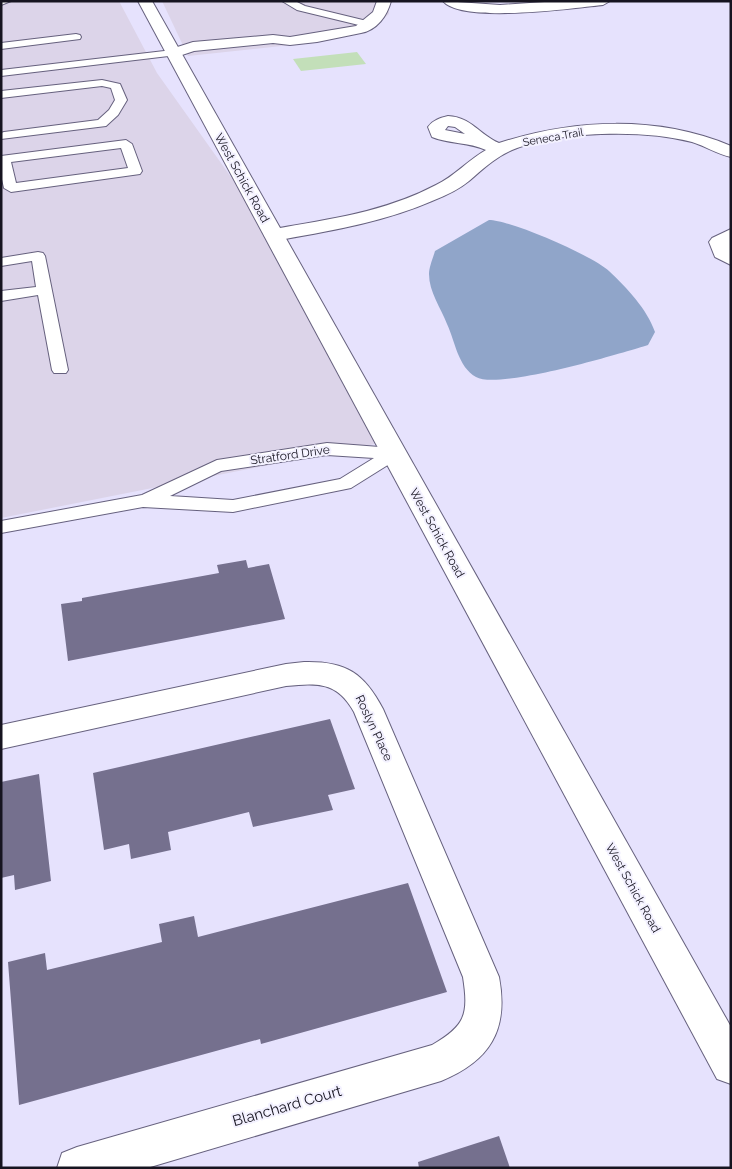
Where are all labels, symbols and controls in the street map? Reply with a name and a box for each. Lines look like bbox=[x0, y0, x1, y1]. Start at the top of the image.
street label: Seneca Trail bbox=[522, 126, 584, 149]
street label: West Schick Road bbox=[212, 131, 272, 225]
street label: Stratford Drive bbox=[249, 443, 331, 467]
street label: West Schick Road bbox=[407, 486, 467, 580]
street label: Roslyn Place bbox=[353, 693, 395, 763]
street label: West Schick Road bbox=[603, 841, 663, 935]
street label: Blanchard Court bbox=[230, 1082, 344, 1130]

